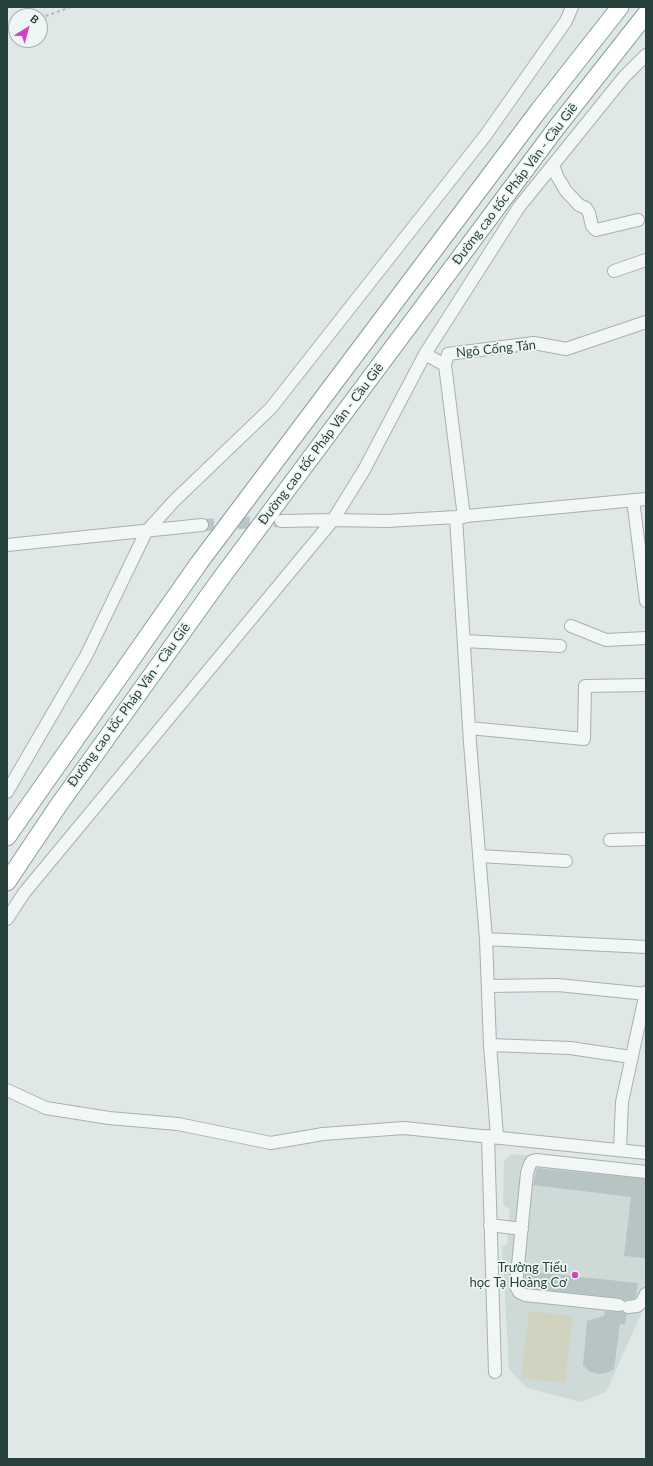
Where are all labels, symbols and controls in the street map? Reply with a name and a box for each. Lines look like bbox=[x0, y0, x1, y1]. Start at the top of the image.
north arrow bbox=[8, 8, 48, 48]
text: B bbox=[28, 11, 42, 26]
street label: Đường cao tốc Pháp Vân - Cầu Giẽ bbox=[449, 100, 581, 268]
street label: Ngõ Cống Tán bbox=[455, 337, 537, 361]
street label: Đường cao tốc Pháp Vân - Cầu Giẽ bbox=[255, 360, 387, 528]
street label: Đường cao tốc Pháp Vân - Cầu Giẽ bbox=[64, 620, 194, 790]
place label: Trường Tiểu học Tạ Hoàng Cơ bbox=[469, 1260, 567, 1291]
marker: Trường Tiểu học Tạ Hoàng Cơ bbox=[570, 1270, 580, 1280]

